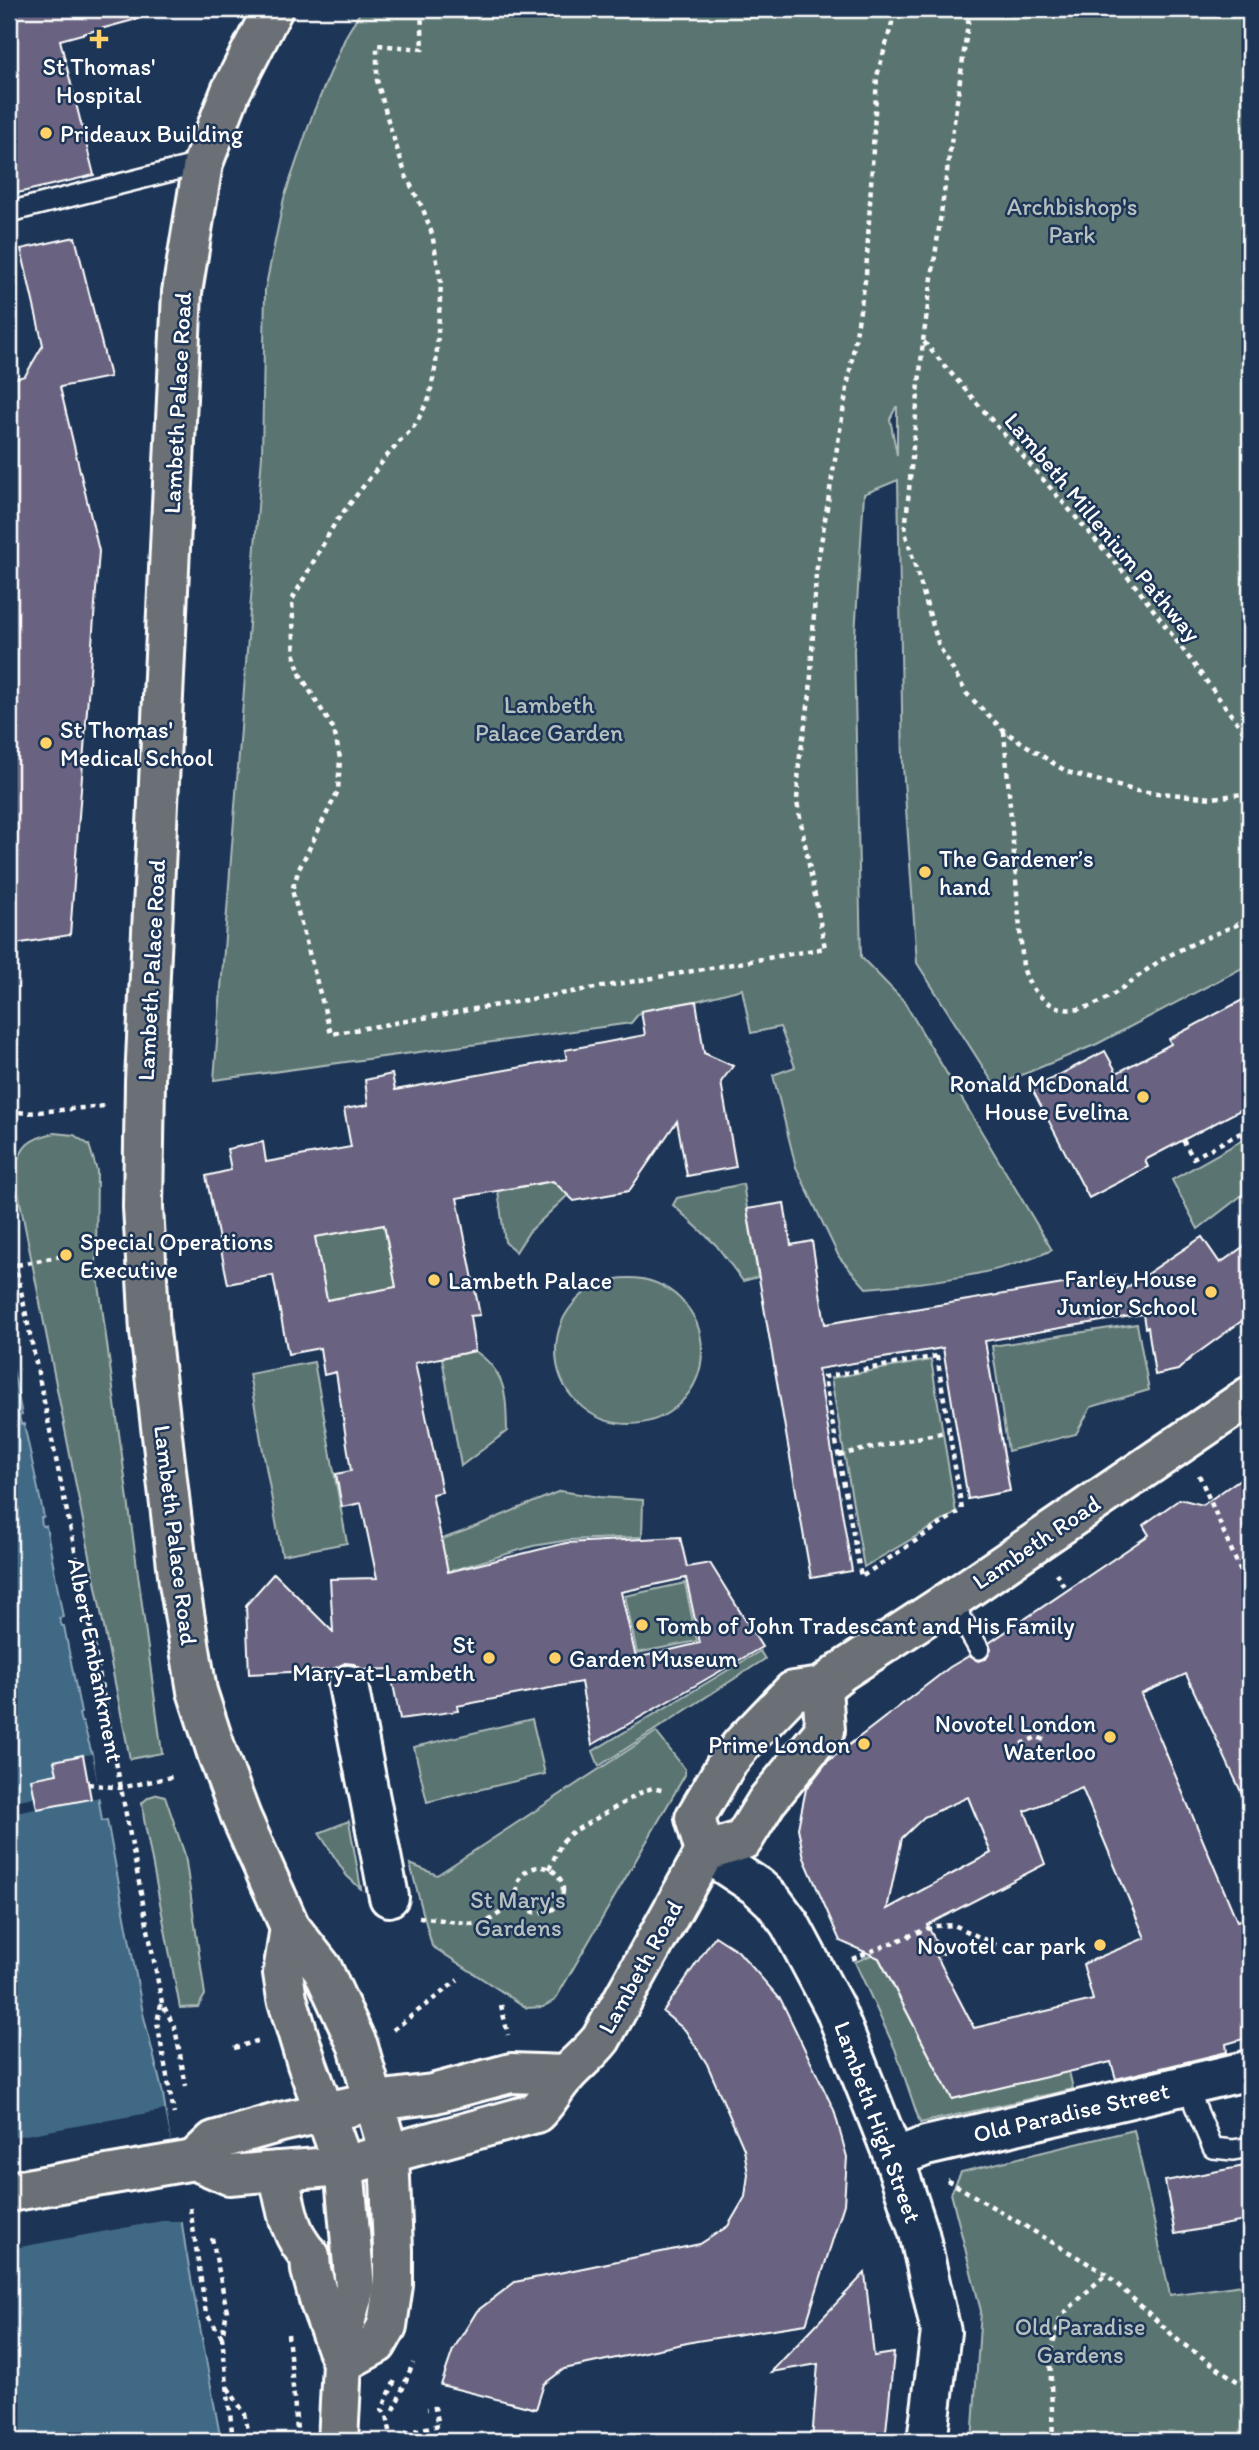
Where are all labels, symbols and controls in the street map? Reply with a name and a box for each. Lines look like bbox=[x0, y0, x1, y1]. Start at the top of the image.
marker: St Thomas' Hospital bbox=[89, 29, 109, 49]
place label: St Thomas' Hospital bbox=[42, 52, 156, 109]
place label: Prideaux Building bbox=[60, 119, 244, 148]
marker: Prideaux Building bbox=[38, 125, 54, 141]
park label: Archbishop's Park bbox=[1007, 192, 1137, 249]
street label: Lambeth Palace Road bbox=[157, 291, 197, 515]
street label: Lambeth Millenium Pathway bbox=[998, 406, 1208, 648]
park label: Lambeth Palace Garden bbox=[475, 690, 623, 747]
place label: St Thomas' Medical School bbox=[60, 715, 214, 772]
marker: St Thomas' Medical School bbox=[38, 735, 54, 751]
place label: The Gardener’s hand bbox=[939, 844, 1094, 901]
street label: Lambeth Palace Road bbox=[131, 858, 171, 1082]
marker: The Gardener’s hand bbox=[917, 864, 933, 880]
place label: Ronald McDonald House Evelina bbox=[950, 1069, 1130, 1126]
marker: Ronald McDonald House Evelina bbox=[1135, 1089, 1151, 1105]
place label: Special Operations Executive bbox=[80, 1227, 273, 1284]
marker: Special Operations Executive bbox=[58, 1247, 74, 1263]
place label: Farley House Junior School bbox=[1057, 1264, 1197, 1321]
place label: Lambeth Palace bbox=[448, 1266, 612, 1295]
marker: Lambeth Palace bbox=[426, 1272, 442, 1288]
marker: Farley House Junior School bbox=[1203, 1284, 1219, 1300]
street label: Lambeth Palace Road bbox=[148, 1423, 204, 1647]
street label: Lambeth Road bbox=[967, 1488, 1106, 1595]
street label: Albert Embankment bbox=[62, 1555, 130, 1765]
place label: Tomb of John Tradescant and His Family bbox=[656, 1611, 1075, 1640]
marker: Tomb of John Tradescant and His Family bbox=[634, 1617, 650, 1633]
place label: St Mary-at-Lambeth bbox=[292, 1630, 475, 1687]
place label: Garden Museum bbox=[569, 1644, 738, 1673]
marker: St Mary-at-Lambeth bbox=[481, 1650, 497, 1666]
marker: Garden Museum bbox=[547, 1650, 563, 1666]
place label: Novotel London Waterloo bbox=[935, 1709, 1096, 1766]
marker: Novotel London Waterloo bbox=[1102, 1729, 1118, 1745]
place label: Prime London bbox=[708, 1730, 850, 1759]
marker: Prime London bbox=[856, 1736, 872, 1752]
park label: St Mary's Gardens bbox=[470, 1885, 566, 1942]
street label: Lambeth Road bbox=[591, 1895, 689, 2039]
place label: Novotel car park bbox=[917, 1931, 1086, 1960]
marker: Novotel car park bbox=[1092, 1937, 1108, 1953]
street label: Lambeth High Street bbox=[828, 2017, 928, 2227]
street label: Old Paradise Street bbox=[970, 2075, 1172, 2149]
park label: Old Paradise Gardens bbox=[1015, 2312, 1145, 2369]

